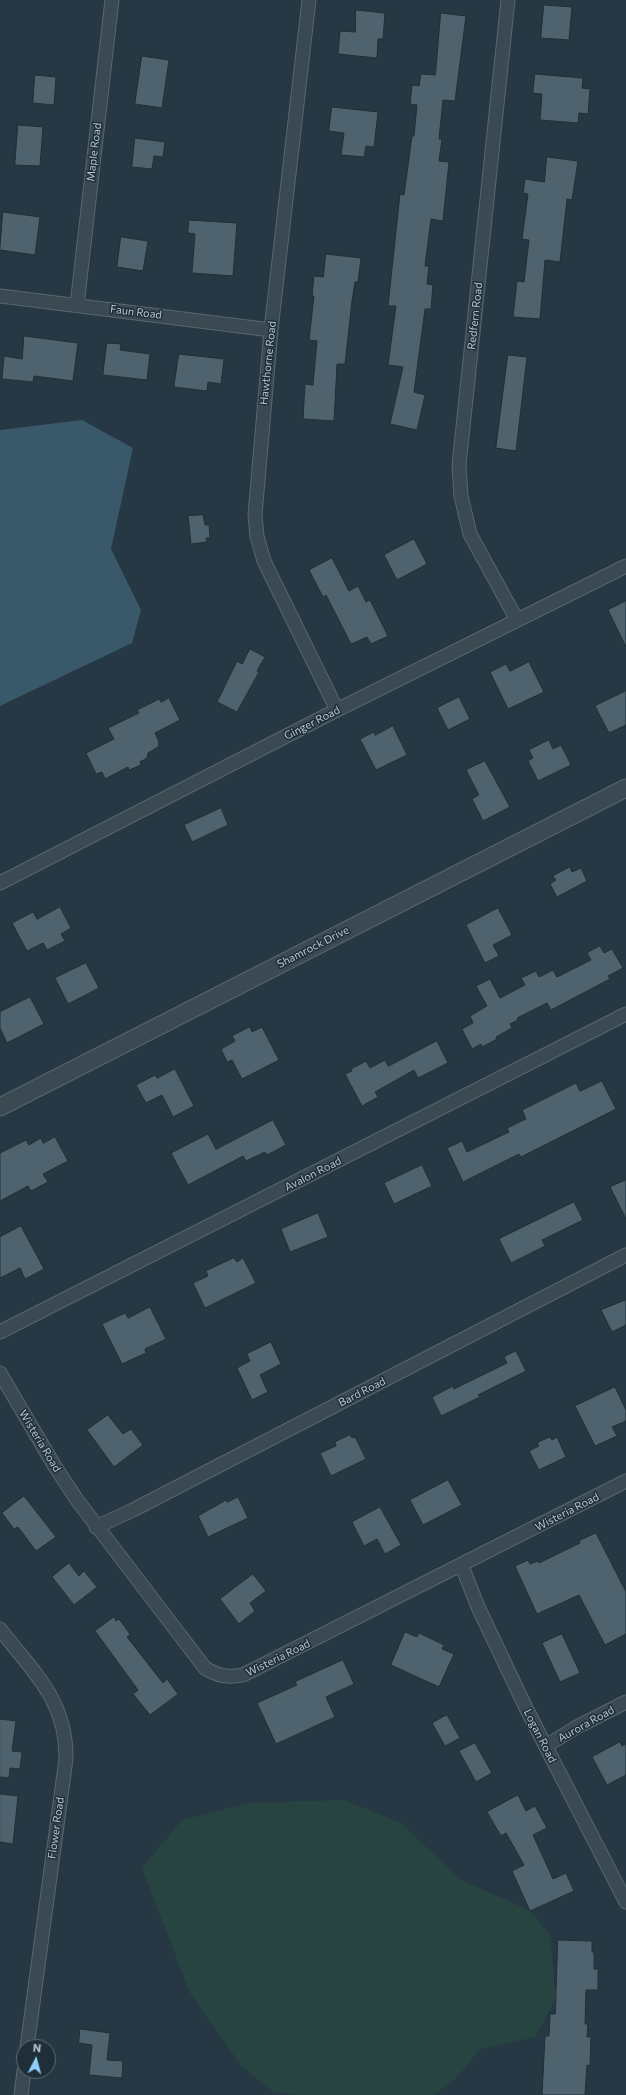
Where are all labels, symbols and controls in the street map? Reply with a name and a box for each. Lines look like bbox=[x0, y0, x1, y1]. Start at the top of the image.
street label: Maple Road bbox=[84, 122, 104, 182]
street label: Redfern Road bbox=[465, 282, 485, 350]
street label: Faun Road bbox=[109, 302, 163, 322]
street label: Hawthorne Road bbox=[257, 320, 279, 406]
street label: Ginger Road bbox=[282, 703, 342, 743]
street label: Shamrock Drive bbox=[275, 923, 351, 971]
street label: Avalon Road bbox=[282, 1154, 344, 1194]
street label: Bard Road bbox=[336, 1374, 388, 1410]
street label: Wisteria Road bbox=[16, 1408, 64, 1474]
street label: Wisteria Road bbox=[533, 1490, 601, 1534]
street label: Wisteria Road bbox=[244, 1637, 312, 1679]
street label: Aurora Road bbox=[556, 1703, 616, 1745]
street label: Logan Road bbox=[521, 1707, 559, 1765]
street label: Flower Road bbox=[45, 1796, 67, 1860]
north arrow bbox=[16, 2039, 56, 2079]
text: N bbox=[32, 2041, 42, 2054]

